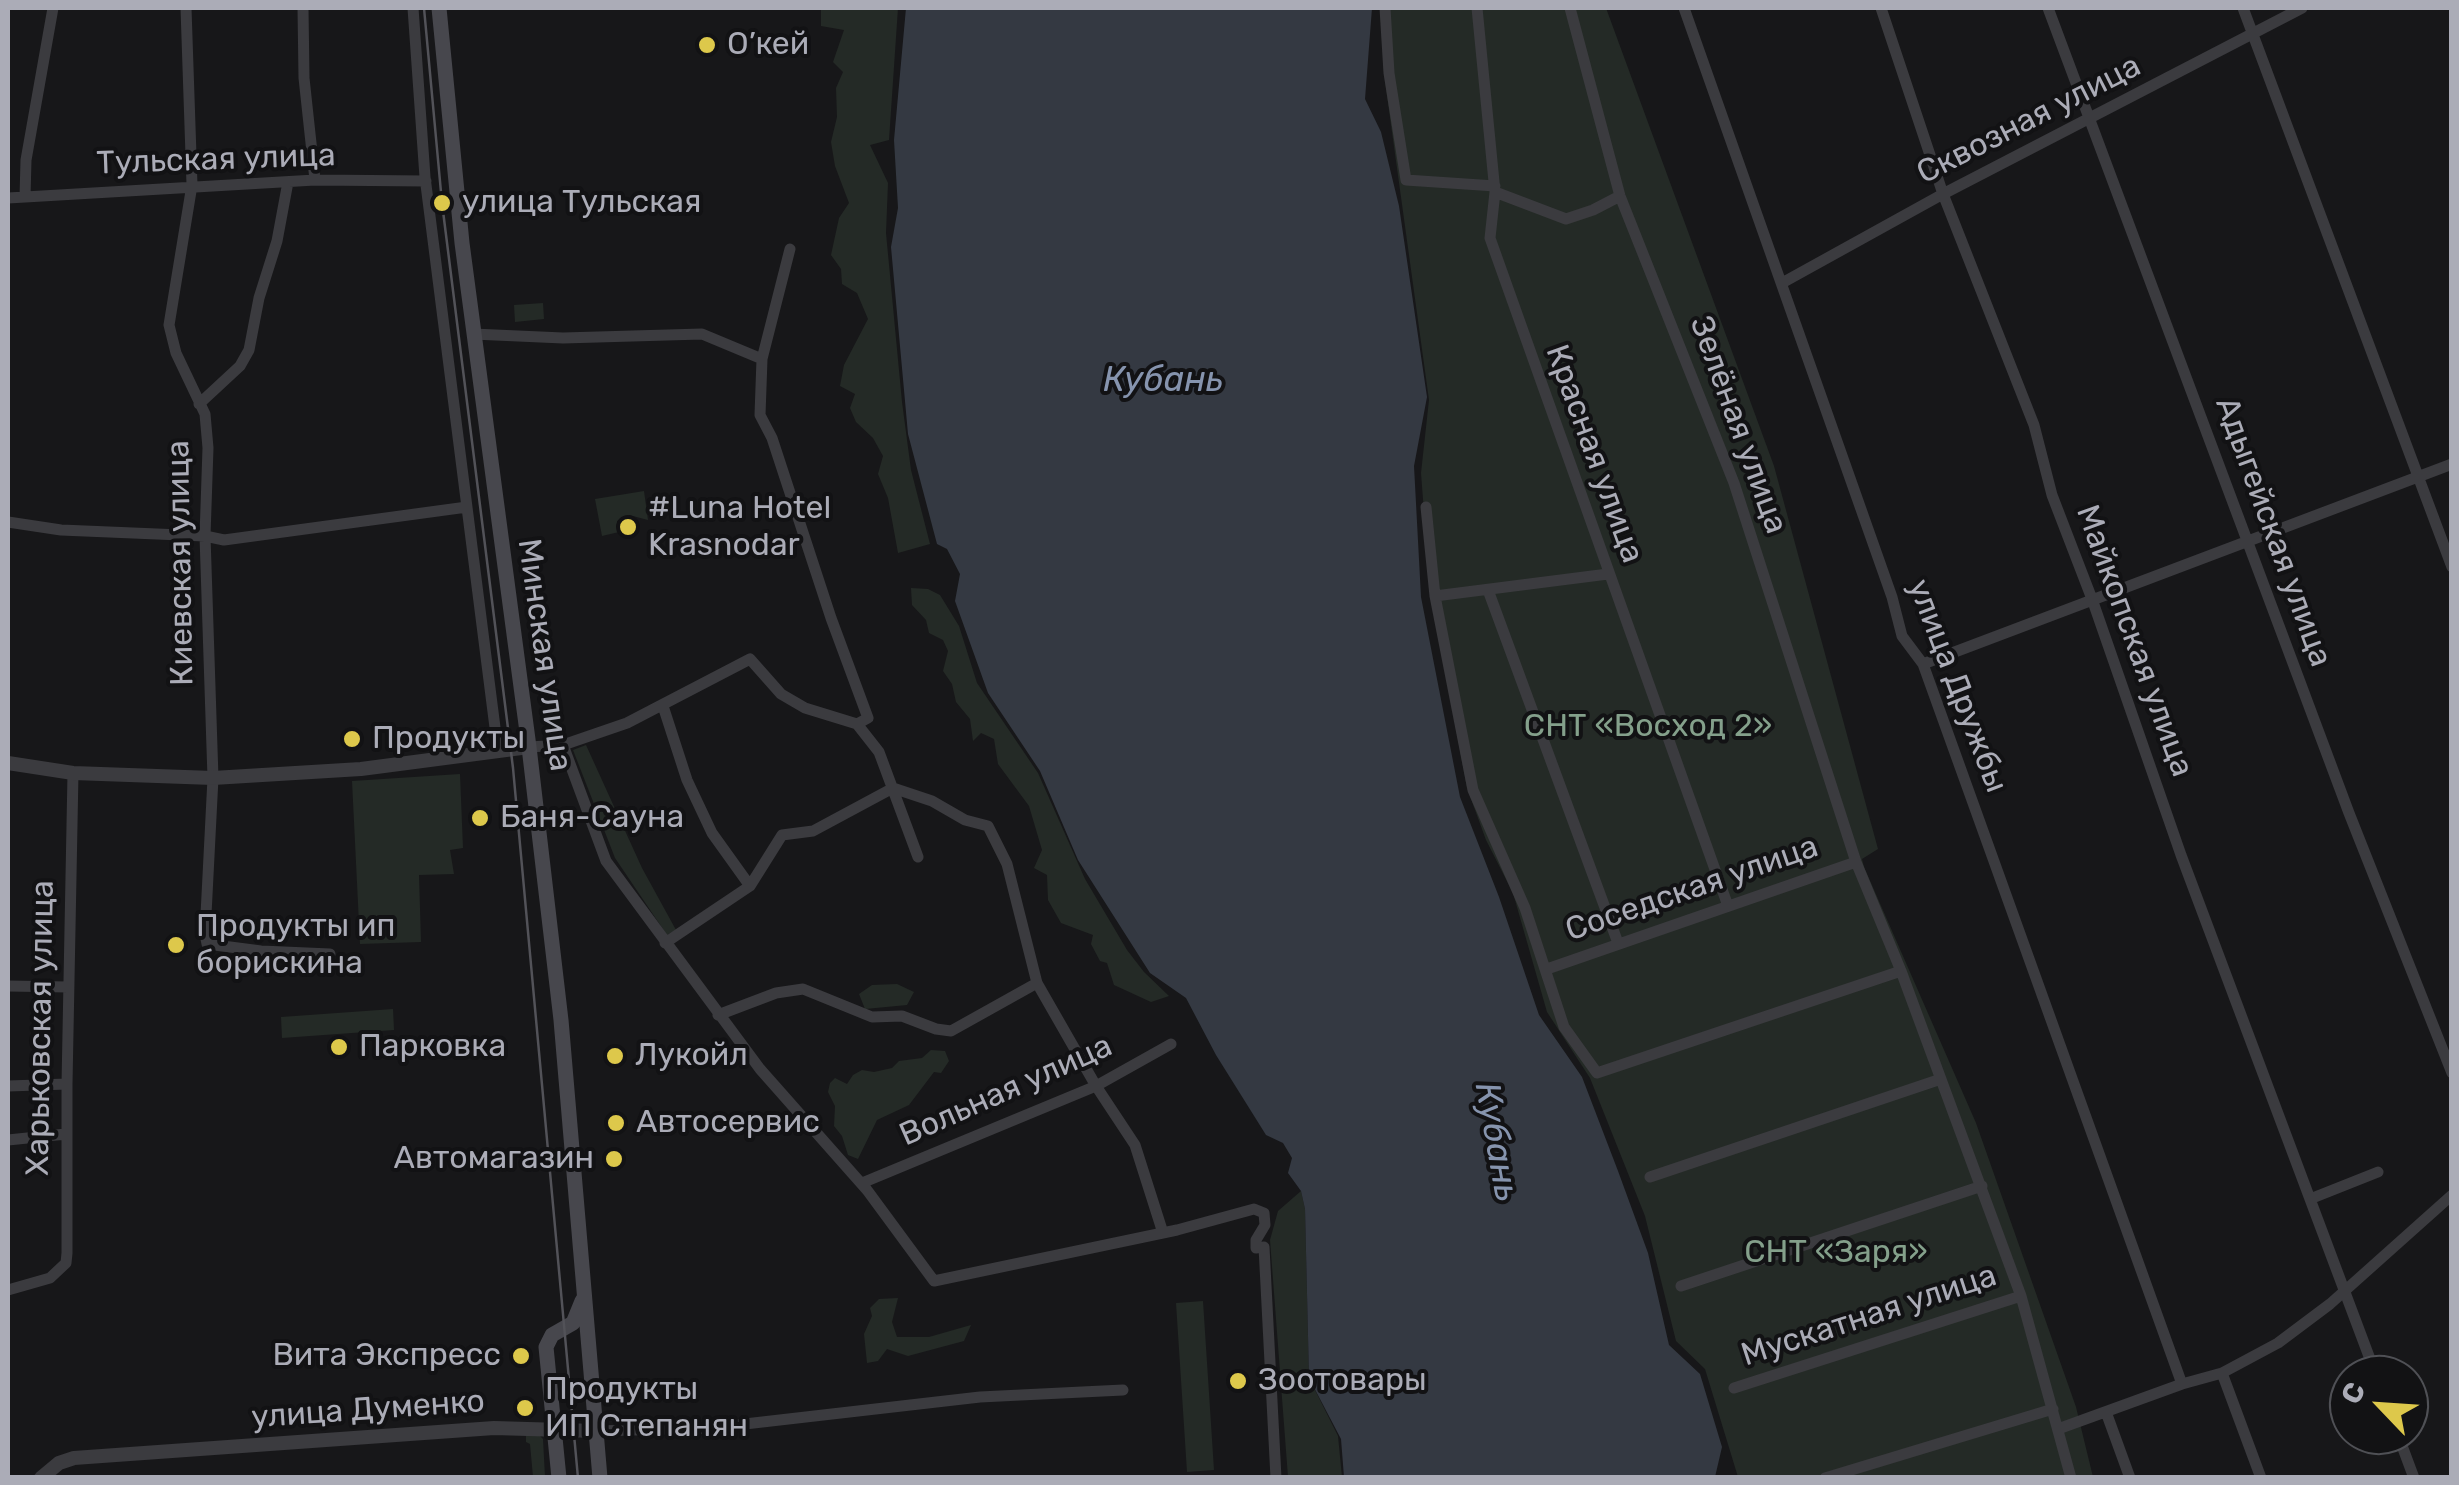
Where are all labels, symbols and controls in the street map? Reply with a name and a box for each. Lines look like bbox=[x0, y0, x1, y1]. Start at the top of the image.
place label: О’кей bbox=[727, 26, 809, 64]
marker: О’кей bbox=[696, 34, 718, 56]
street label: Сквозная улица bbox=[1911, 47, 2147, 193]
street label: Тульская улица bbox=[96, 137, 336, 183]
place label: улица Тульская bbox=[462, 184, 701, 222]
marker: улица Тульская bbox=[431, 192, 453, 214]
street label: Зелёная улица bbox=[1681, 311, 1795, 539]
street label: Красная улица bbox=[1537, 340, 1651, 568]
water label: Кубань bbox=[1103, 360, 1223, 402]
street label: Адыгейская улица bbox=[2206, 392, 2340, 672]
street label: Киевская улица bbox=[160, 440, 202, 686]
place label: #Luna Hotel Krasnodar bbox=[648, 490, 831, 565]
street label: Майкопская улица bbox=[2067, 500, 2201, 782]
marker: #Luna Hotel Krasnodar bbox=[617, 516, 639, 538]
street label: Минская улица bbox=[509, 536, 579, 774]
street label: улица Дружбы bbox=[1899, 574, 2015, 798]
park label: СНТ «Восход 2» bbox=[1524, 708, 1772, 746]
place label: Продукты bbox=[372, 720, 525, 758]
marker: Продукты bbox=[341, 728, 363, 750]
place label: Баня-Сауна bbox=[500, 799, 684, 837]
marker: Баня-Сауна bbox=[469, 807, 491, 829]
street label: Соседская улица bbox=[1561, 828, 1823, 950]
street label: Харьковская улица bbox=[19, 880, 63, 1176]
place label: Продукты ип борискина bbox=[196, 908, 395, 983]
marker: Продукты ип борискина bbox=[165, 934, 187, 956]
street label: Вольная улица bbox=[894, 1027, 1118, 1155]
place label: Парковка bbox=[359, 1028, 506, 1066]
marker: Парковка bbox=[328, 1036, 350, 1058]
place label: Лукойл bbox=[635, 1037, 748, 1075]
marker: Лукойл bbox=[604, 1045, 626, 1067]
water label: Кубань bbox=[1465, 1079, 1527, 1205]
place label: Автосервис bbox=[636, 1104, 820, 1142]
marker: Автосервис bbox=[605, 1112, 627, 1134]
place label: Автомагазин bbox=[394, 1140, 594, 1178]
marker: Автомагазин bbox=[603, 1148, 625, 1170]
park label: СНТ «Заря» bbox=[1744, 1234, 1928, 1272]
street label: Мускатная улица bbox=[1737, 1257, 2001, 1375]
place label: Вита Экспресс bbox=[272, 1337, 501, 1375]
marker: Вита Экспресс bbox=[510, 1345, 532, 1367]
north arrow bbox=[2329, 1355, 2429, 1455]
place label: Зоотовары bbox=[1258, 1362, 1427, 1400]
marker: Зоотовары bbox=[1227, 1370, 1249, 1392]
place label: Продукты ИП Степанян bbox=[545, 1371, 748, 1446]
text: С bbox=[2334, 1377, 2372, 1409]
street label: улица Думенко bbox=[250, 1383, 486, 1437]
marker: Продукты ИП Степанян bbox=[514, 1397, 536, 1419]

